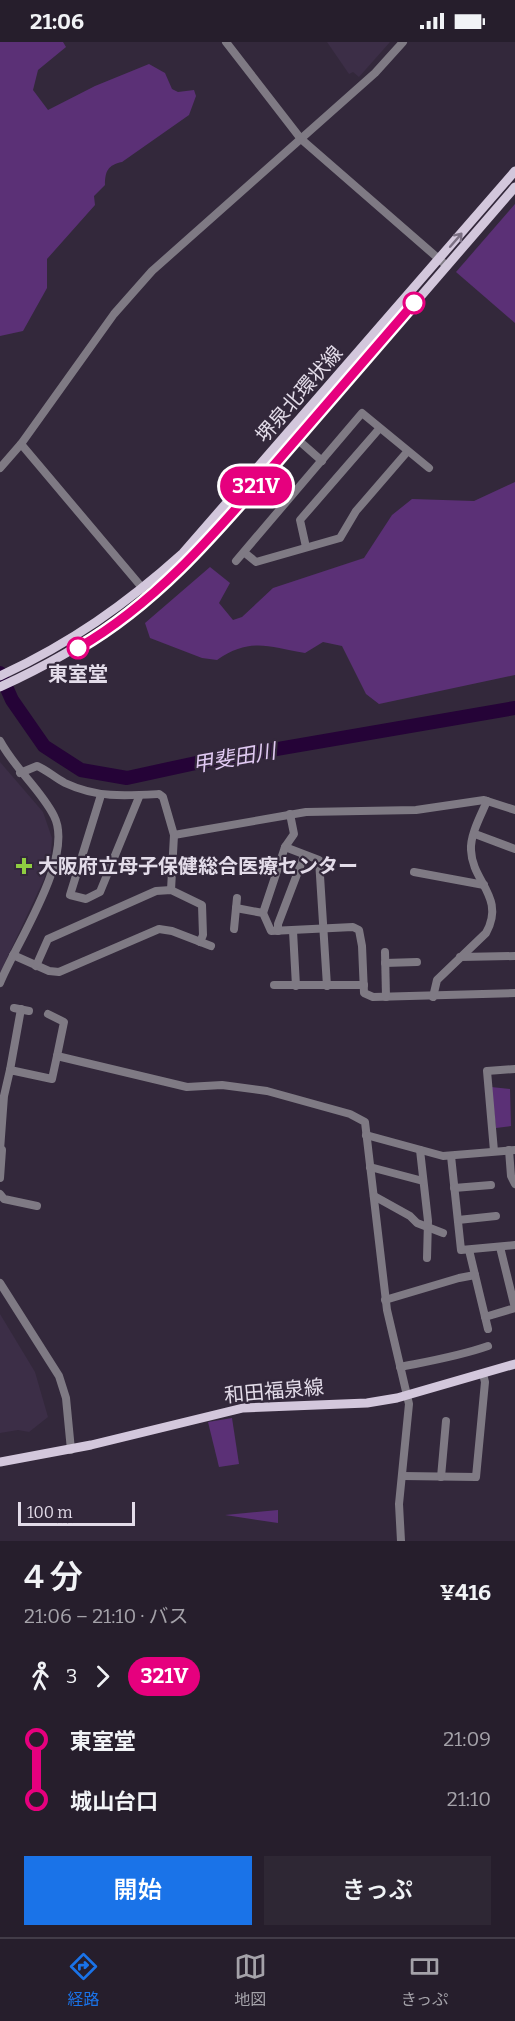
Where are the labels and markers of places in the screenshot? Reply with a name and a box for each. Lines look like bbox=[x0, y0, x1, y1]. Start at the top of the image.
unlabelled marker bbox=[403, 292, 425, 314]
marker: 東室堂 bbox=[67, 637, 89, 659]
place label: 東室堂 bbox=[48, 662, 108, 686]
place label: 大阪府立母子保健総合医療センター bbox=[38, 854, 358, 878]
marker: 大阪府立母子保健総合医療センター bbox=[15, 857, 33, 875]

